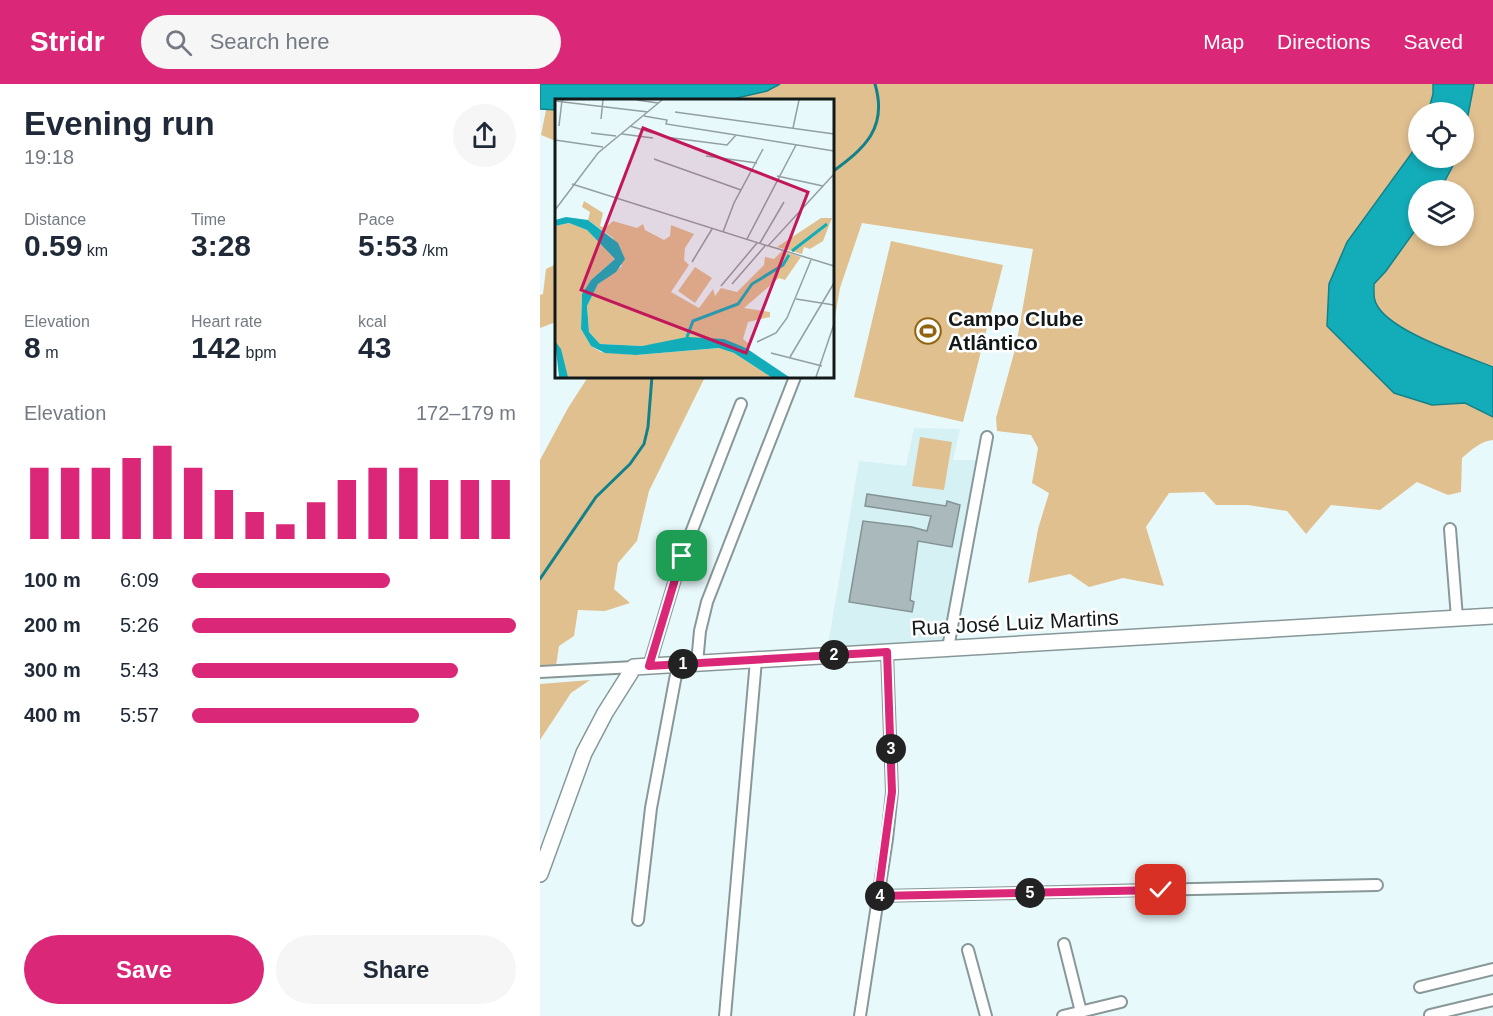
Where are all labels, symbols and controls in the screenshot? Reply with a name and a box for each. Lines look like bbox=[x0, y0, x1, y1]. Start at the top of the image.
search box bbox=[141, 15, 561, 69]
text: Stridr bbox=[30, 26, 105, 57]
icon: search bbox=[162, 26, 195, 59]
text: Search here bbox=[210, 29, 330, 54]
text: Map bbox=[1203, 30, 1244, 53]
text: Directions bbox=[1277, 30, 1370, 53]
text: Saved bbox=[1403, 30, 1463, 53]
inset map bbox=[555, 99, 834, 378]
map controls bbox=[1408, 102, 1474, 246]
button: locate bbox=[1408, 102, 1474, 168]
button: share bbox=[453, 104, 516, 167]
text: Evening run bbox=[24, 105, 215, 142]
text: 19:18 bbox=[24, 146, 74, 168]
button: layers bbox=[1408, 180, 1474, 246]
text: Distance bbox=[24, 211, 86, 228]
text: Time bbox=[191, 211, 226, 228]
text: Pace bbox=[358, 211, 394, 228]
text: 0.59 bbox=[24, 229, 82, 262]
text: 3:28 bbox=[191, 229, 251, 262]
text: 5:53 bbox=[358, 229, 418, 262]
text: km bbox=[82, 242, 108, 259]
text: /km bbox=[418, 242, 448, 259]
place label: Campo Clube Atlântico bbox=[948, 307, 1083, 354]
text: Elevation bbox=[24, 313, 90, 330]
text: Heart rate bbox=[191, 313, 262, 330]
text: kcal bbox=[358, 313, 386, 330]
sports icon: Campo Clube Atlântico bbox=[913, 316, 943, 346]
text: 8 bbox=[24, 331, 41, 364]
text: 142 bbox=[191, 331, 241, 364]
text: 43 bbox=[358, 331, 391, 364]
text: m bbox=[41, 344, 58, 361]
text: bpm bbox=[241, 344, 277, 361]
text: Elevation bbox=[24, 402, 106, 424]
text: 172–179 m bbox=[416, 402, 516, 424]
pin bbox=[656, 530, 707, 581]
icon: arrive bbox=[665, 539, 698, 572]
text: 100 m bbox=[24, 569, 81, 591]
text: 6:09 bbox=[120, 569, 159, 591]
street label: Rua José Luiz Martins bbox=[911, 606, 1119, 639]
text: 200 m bbox=[24, 614, 81, 636]
text: 5:26 bbox=[120, 614, 159, 636]
pin: 2 bbox=[819, 640, 849, 670]
text: 2 bbox=[830, 646, 838, 663]
pin: 1 bbox=[668, 649, 698, 679]
text: 1 bbox=[679, 655, 687, 672]
text: 300 m bbox=[24, 659, 81, 681]
text: 5:43 bbox=[120, 659, 159, 681]
text: 400 m bbox=[24, 704, 81, 726]
text: 5:57 bbox=[120, 704, 159, 726]
pin: 3 bbox=[876, 734, 906, 764]
text: 3 bbox=[887, 740, 895, 757]
pin bbox=[1135, 864, 1186, 915]
icon: check bbox=[1144, 873, 1177, 906]
pin: 5 bbox=[1015, 878, 1045, 908]
pin: 4 bbox=[865, 881, 895, 911]
text: 5 bbox=[1026, 884, 1034, 901]
text: 4 bbox=[876, 887, 884, 904]
button: Save bbox=[24, 935, 264, 1004]
button: Share bbox=[276, 935, 516, 1004]

